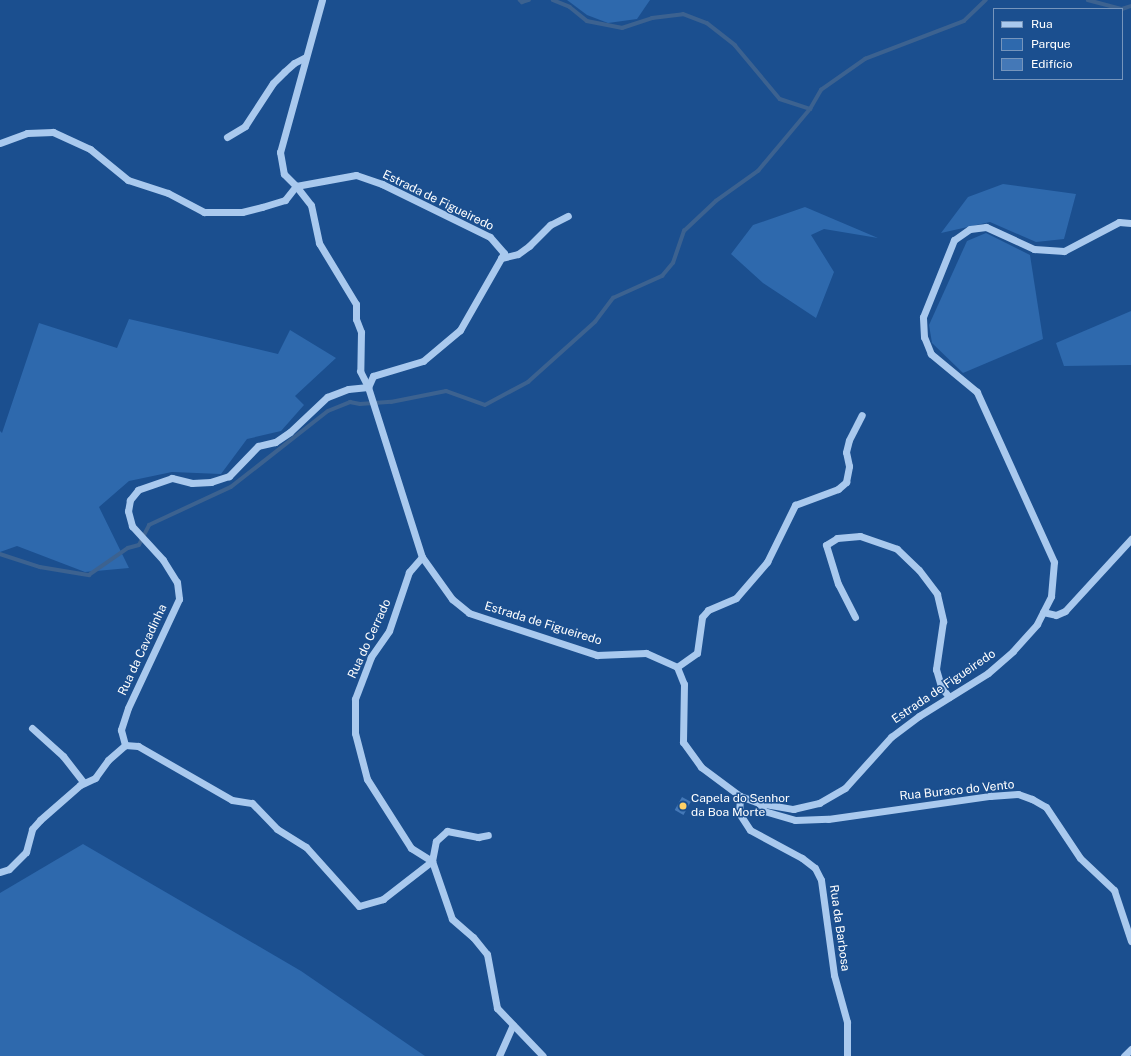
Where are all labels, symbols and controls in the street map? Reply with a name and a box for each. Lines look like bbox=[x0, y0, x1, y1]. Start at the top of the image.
legend bbox=[993, 8, 1123, 80]
text: Rua bbox=[1031, 17, 1053, 31]
text: Parque bbox=[1031, 37, 1071, 51]
text: Edifício bbox=[1031, 57, 1072, 71]
street label: Estrada de Figueiredo bbox=[380, 168, 496, 234]
street label: Rua do Cerrado bbox=[345, 597, 395, 681]
street label: Estrada de Figueiredo bbox=[482, 599, 604, 649]
street label: Rua da Cavadinha bbox=[116, 602, 170, 698]
street label: Estrada de Figueiredo bbox=[889, 647, 999, 727]
street label: Rua Buraco do Vento bbox=[899, 778, 1015, 804]
place label: Capela do Senhor da Boa Morte bbox=[691, 792, 790, 820]
marker: Capela do Senhor da Boa Morte bbox=[678, 801, 688, 811]
street label: Rua da Barbosa bbox=[826, 884, 852, 972]

